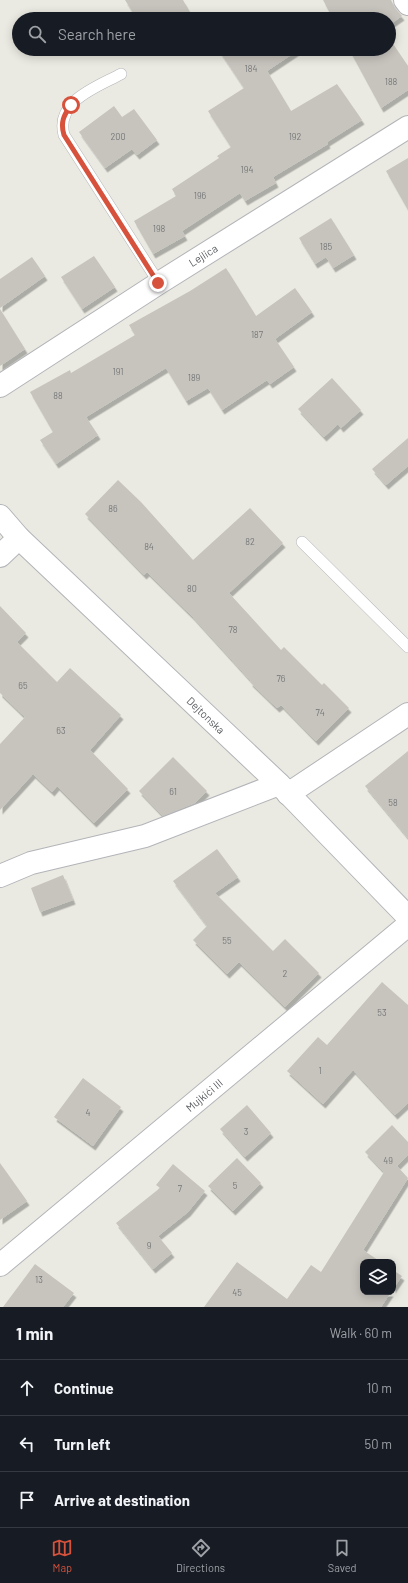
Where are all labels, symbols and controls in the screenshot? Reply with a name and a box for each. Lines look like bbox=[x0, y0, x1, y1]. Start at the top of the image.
search box bbox=[12, 12, 396, 56]
icon: search bbox=[26, 23, 48, 45]
text: Search here bbox=[58, 25, 136, 43]
house number: 184 bbox=[245, 63, 257, 74]
house number: 188 bbox=[385, 76, 398, 87]
route start bbox=[62, 96, 80, 114]
house number: 200 bbox=[111, 131, 126, 142]
house number: 192 bbox=[289, 131, 302, 142]
house number: 194 bbox=[241, 164, 253, 175]
house number: 196 bbox=[194, 190, 207, 201]
house number: 198 bbox=[153, 223, 166, 234]
street label: Lejlica bbox=[186, 241, 220, 269]
house number: 185 bbox=[320, 241, 333, 252]
route end bbox=[149, 274, 167, 292]
house number: 187 bbox=[251, 329, 264, 340]
house number: 191 bbox=[113, 366, 123, 377]
house number: 189 bbox=[188, 372, 201, 383]
house number: 88 bbox=[53, 390, 63, 401]
house number: 86 bbox=[108, 503, 118, 514]
house number: 82 bbox=[245, 536, 255, 547]
house number: 84 bbox=[144, 541, 154, 552]
house number: 80 bbox=[187, 583, 197, 594]
house number: 78 bbox=[229, 624, 238, 635]
house number: 76 bbox=[277, 673, 286, 684]
house number: 65 bbox=[18, 680, 28, 691]
street label: Dejtonska bbox=[184, 694, 228, 736]
house number: 74 bbox=[315, 707, 325, 718]
house number: 63 bbox=[56, 725, 66, 736]
house number: 61 bbox=[169, 786, 177, 797]
house number: 58 bbox=[388, 797, 398, 808]
house number: 55 bbox=[222, 935, 232, 946]
house number: 2 bbox=[283, 968, 288, 979]
house number: 53 bbox=[377, 1007, 387, 1018]
house number: 1 bbox=[318, 1065, 322, 1076]
street label: Mujkići III bbox=[183, 1076, 225, 1114]
house number: 4 bbox=[86, 1107, 91, 1118]
house number: 3 bbox=[244, 1126, 249, 1137]
house number: 49 bbox=[383, 1155, 393, 1166]
house number: 5 bbox=[233, 1180, 238, 1191]
house number: 7 bbox=[178, 1183, 183, 1194]
house number: 9 bbox=[147, 1240, 152, 1251]
map controls bbox=[360, 1259, 396, 1295]
button: layers bbox=[360, 1259, 396, 1295]
house number: 13 bbox=[35, 1274, 43, 1285]
house number: 45 bbox=[232, 1287, 242, 1298]
text: 1 min bbox=[16, 1323, 53, 1343]
text: Walk · 60 m bbox=[330, 1325, 392, 1341]
icon: ahead bbox=[16, 1377, 38, 1399]
text: Continue bbox=[54, 1379, 114, 1397]
text: 10 m bbox=[367, 1380, 392, 1396]
icon: left bbox=[16, 1433, 38, 1455]
text: Turn left bbox=[54, 1435, 110, 1453]
text: 50 m bbox=[365, 1436, 392, 1452]
icon: arrive bbox=[16, 1489, 38, 1511]
text: Arrive at destination bbox=[54, 1491, 190, 1509]
tab: Map bbox=[51, 1537, 73, 1574]
tab: Directions bbox=[176, 1537, 225, 1574]
tab: Saved bbox=[328, 1537, 357, 1574]

